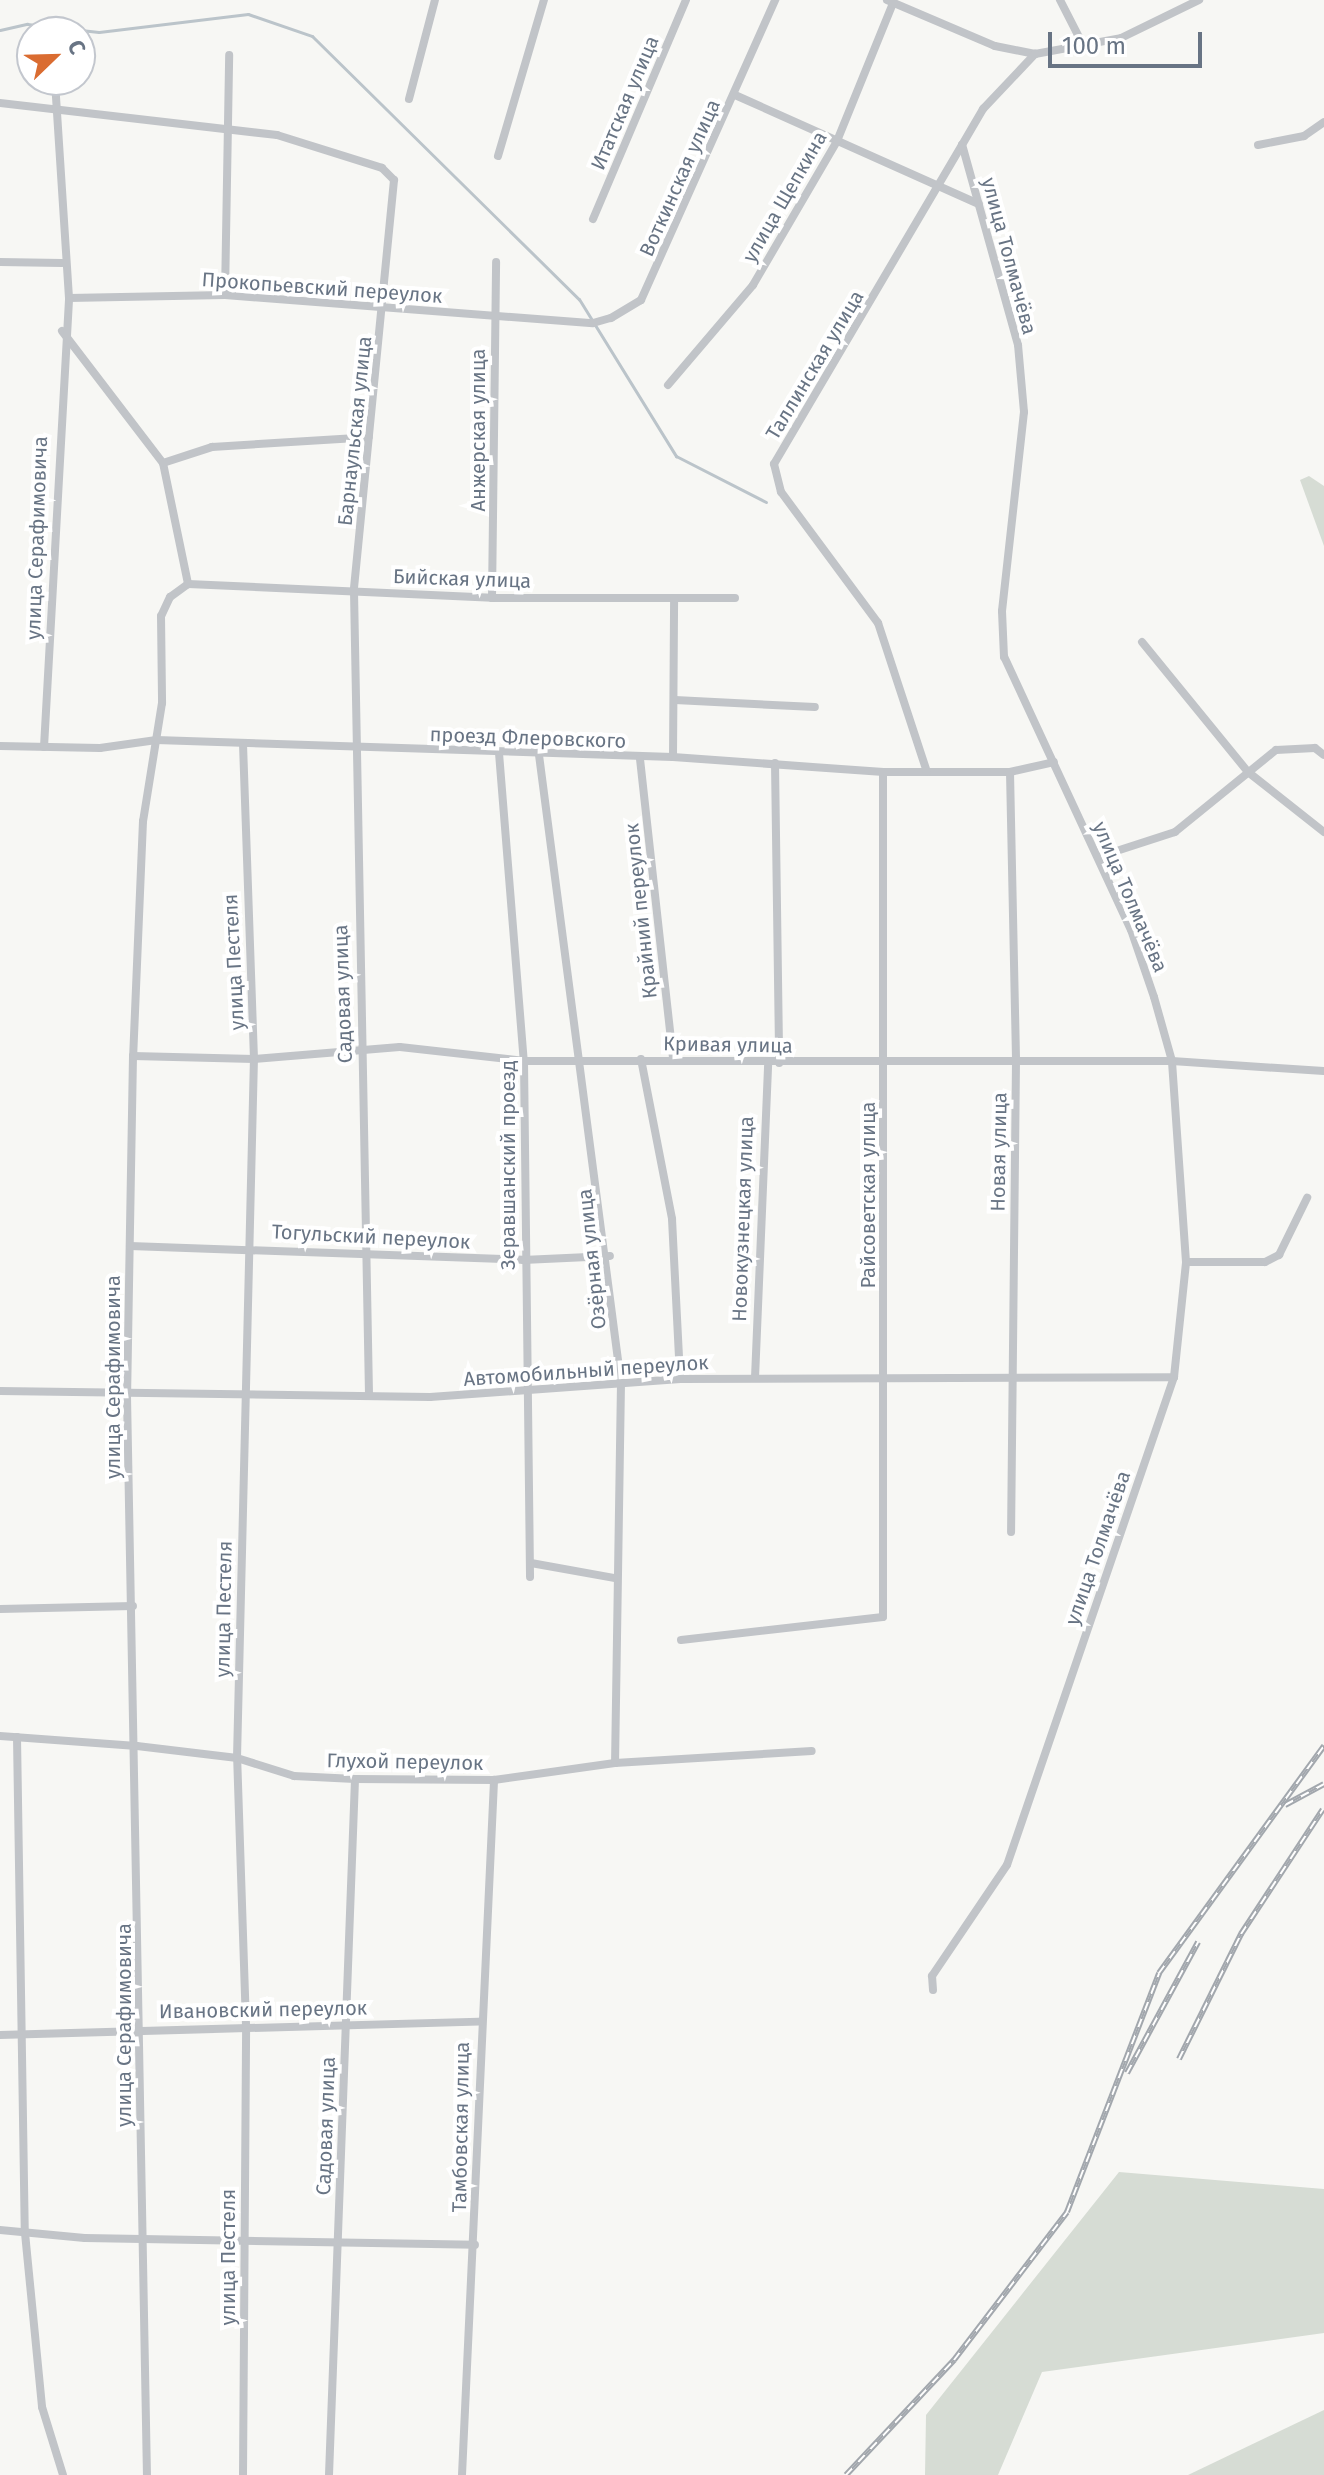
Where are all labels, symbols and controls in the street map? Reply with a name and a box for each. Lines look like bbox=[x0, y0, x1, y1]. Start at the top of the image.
north arrow bbox=[16, 16, 96, 96]
scale bar bbox=[1052, 16, 1206, 66]
street label: Итатская улица bbox=[586, 32, 664, 174]
text: 100 m bbox=[1062, 32, 1126, 60]
text: С bbox=[62, 36, 92, 58]
street label: Воткинская улица bbox=[635, 96, 725, 260]
street label: улица Щепкина bbox=[738, 127, 832, 267]
street label: улица Толмачёва bbox=[977, 175, 1041, 337]
street label: Прокопьевский переулок bbox=[201, 268, 443, 308]
street label: Таллинская улица bbox=[761, 286, 869, 444]
street label: Барнаульская улица bbox=[333, 335, 377, 527]
street label: Анжерская улица bbox=[466, 349, 490, 511]
street label: улица Серафимовича bbox=[21, 436, 53, 640]
street label: Бийская улица bbox=[393, 565, 531, 593]
street label: проезд Флеровского bbox=[429, 723, 627, 753]
street label: улица Толмачёва bbox=[1087, 818, 1173, 976]
street label: Крайний переулок bbox=[620, 822, 662, 1000]
street label: улица Пестеля bbox=[218, 893, 250, 1031]
street label: Садовая улица bbox=[329, 924, 357, 1064]
street label: Кривая улица bbox=[663, 1032, 793, 1058]
street label: Зеравшанский проезд bbox=[496, 1060, 520, 1270]
street label: Новая улица bbox=[986, 1092, 1012, 1212]
street label: Райсоветская улица bbox=[856, 1102, 880, 1288]
street label: Новокузнецкая улица bbox=[727, 1116, 759, 1322]
street label: Озёрная улица bbox=[573, 1188, 611, 1330]
street label: Тогульский переулок bbox=[271, 1220, 471, 1254]
street label: улица Серафимовича bbox=[101, 1275, 125, 1479]
street label: Автомобильный переулок bbox=[463, 1350, 709, 1392]
street label: улица Толмачёва bbox=[1060, 1468, 1136, 1628]
street label: улица Пестеля bbox=[211, 1540, 237, 1678]
street label: Глухой переулок bbox=[326, 1749, 484, 1775]
street label: улица Серафимовича bbox=[112, 1923, 136, 2127]
street label: Ивановский переулок bbox=[159, 1996, 367, 2024]
street label: Тамбовская улица bbox=[448, 2041, 474, 2213]
street label: Садовая улица bbox=[312, 2056, 340, 2196]
street label: улица Пестеля bbox=[216, 2189, 240, 2325]

